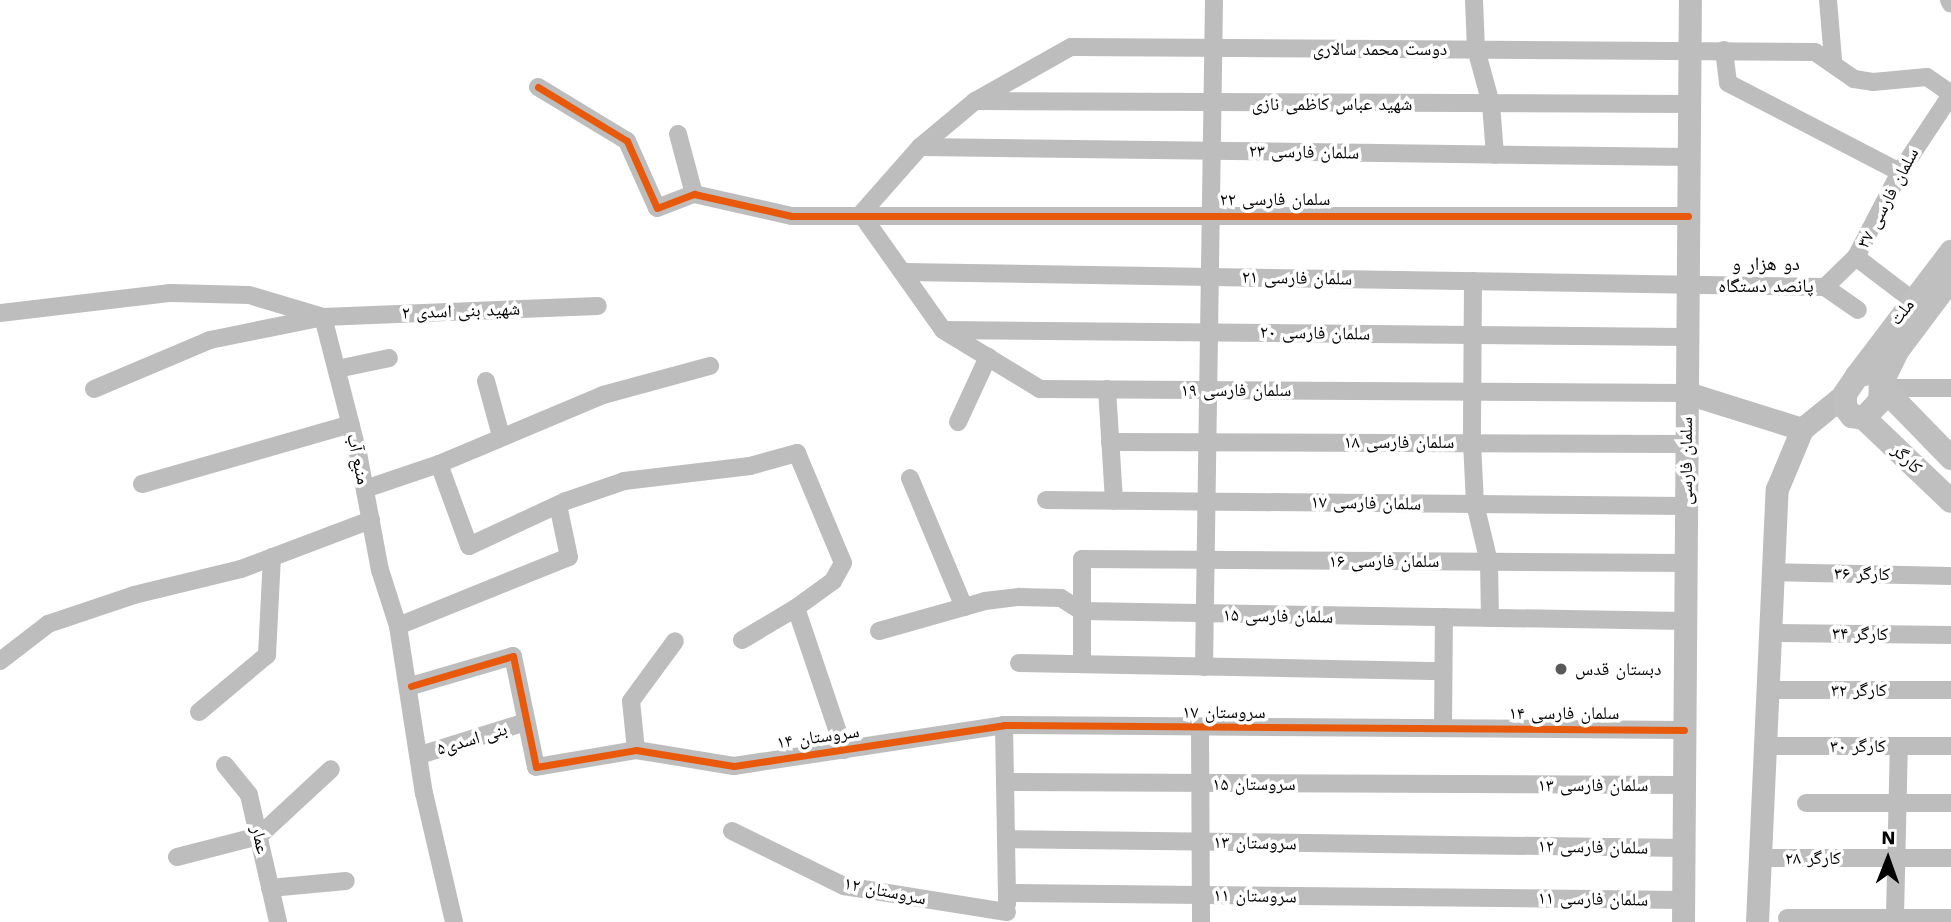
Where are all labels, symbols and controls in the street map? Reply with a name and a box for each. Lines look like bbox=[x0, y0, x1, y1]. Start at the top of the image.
street label: دوست محمد سالاری bbox=[1313, 38, 1447, 60]
street label: شهید عباس کاظمی نازی bbox=[1252, 93, 1412, 115]
street label: سلمان فارسی ۲۳ bbox=[1249, 140, 1359, 164]
street label: سلمان فارسی ۳۷ bbox=[1853, 144, 1923, 252]
street label: سلمان فارسی ۲۲ bbox=[1220, 188, 1330, 210]
district label: دو هزار و پانصد دستگاه bbox=[1718, 253, 1814, 297]
street label: سلمان فارسی ۲۱ bbox=[1242, 266, 1352, 290]
street label: ملت bbox=[1885, 295, 1919, 329]
street label: شهید بنی اسدی ۲ bbox=[401, 298, 521, 324]
street label: سلمان فارسی ۲۰ bbox=[1260, 321, 1370, 345]
street label: سلمان فارسی ۱۹ bbox=[1181, 379, 1291, 401]
street label: سلمان فارسی bbox=[1675, 417, 1697, 505]
street label: سلمان فارسی ۱۸ bbox=[1344, 431, 1454, 453]
street label: منبع آب bbox=[342, 432, 374, 486]
street label: کارگر bbox=[1887, 440, 1927, 478]
street label: سلمان فارسی ۱۷ bbox=[1311, 491, 1421, 515]
street label: سلمان فارسی ۱۶ bbox=[1329, 550, 1439, 572]
street label: کارگر ۳۶ bbox=[1834, 563, 1890, 585]
street label: سلمان فارسی ۱۵ bbox=[1223, 604, 1333, 628]
street label: کارگر ۳۴ bbox=[1832, 623, 1888, 645]
place label: دبستان قدس bbox=[1575, 658, 1661, 680]
marker: دبستان قدس bbox=[1553, 661, 1569, 677]
street label: کارگر ۳۲ bbox=[1831, 679, 1887, 701]
street label: سروستان ۱۷ bbox=[1182, 701, 1266, 723]
street label: سلمان فارسی ۱۴ bbox=[1509, 702, 1619, 724]
street label: بنی اسدی۵ bbox=[434, 718, 510, 760]
street label: سروستان ۱۴ bbox=[775, 721, 861, 753]
street label: کارگر ۳۰ bbox=[1830, 735, 1886, 757]
street label: سروستان ۱۵ bbox=[1212, 773, 1296, 795]
street label: سلمان فارسی ۱۳ bbox=[1538, 774, 1648, 796]
street label: عمار bbox=[246, 824, 274, 856]
north arrow bbox=[1853, 824, 1923, 894]
text: N bbox=[1881, 826, 1896, 849]
street label: سروستان ۱۳ bbox=[1213, 831, 1297, 855]
street label: سلمان فارسی ۱۲ bbox=[1538, 835, 1648, 859]
street label: کارگر ۲۸ bbox=[1785, 847, 1841, 869]
street label: سروستان ۱۲ bbox=[842, 872, 928, 910]
street label: سروستان ۱۱ bbox=[1213, 884, 1297, 908]
street label: سلمان فارسی ۱۱ bbox=[1538, 887, 1648, 911]

